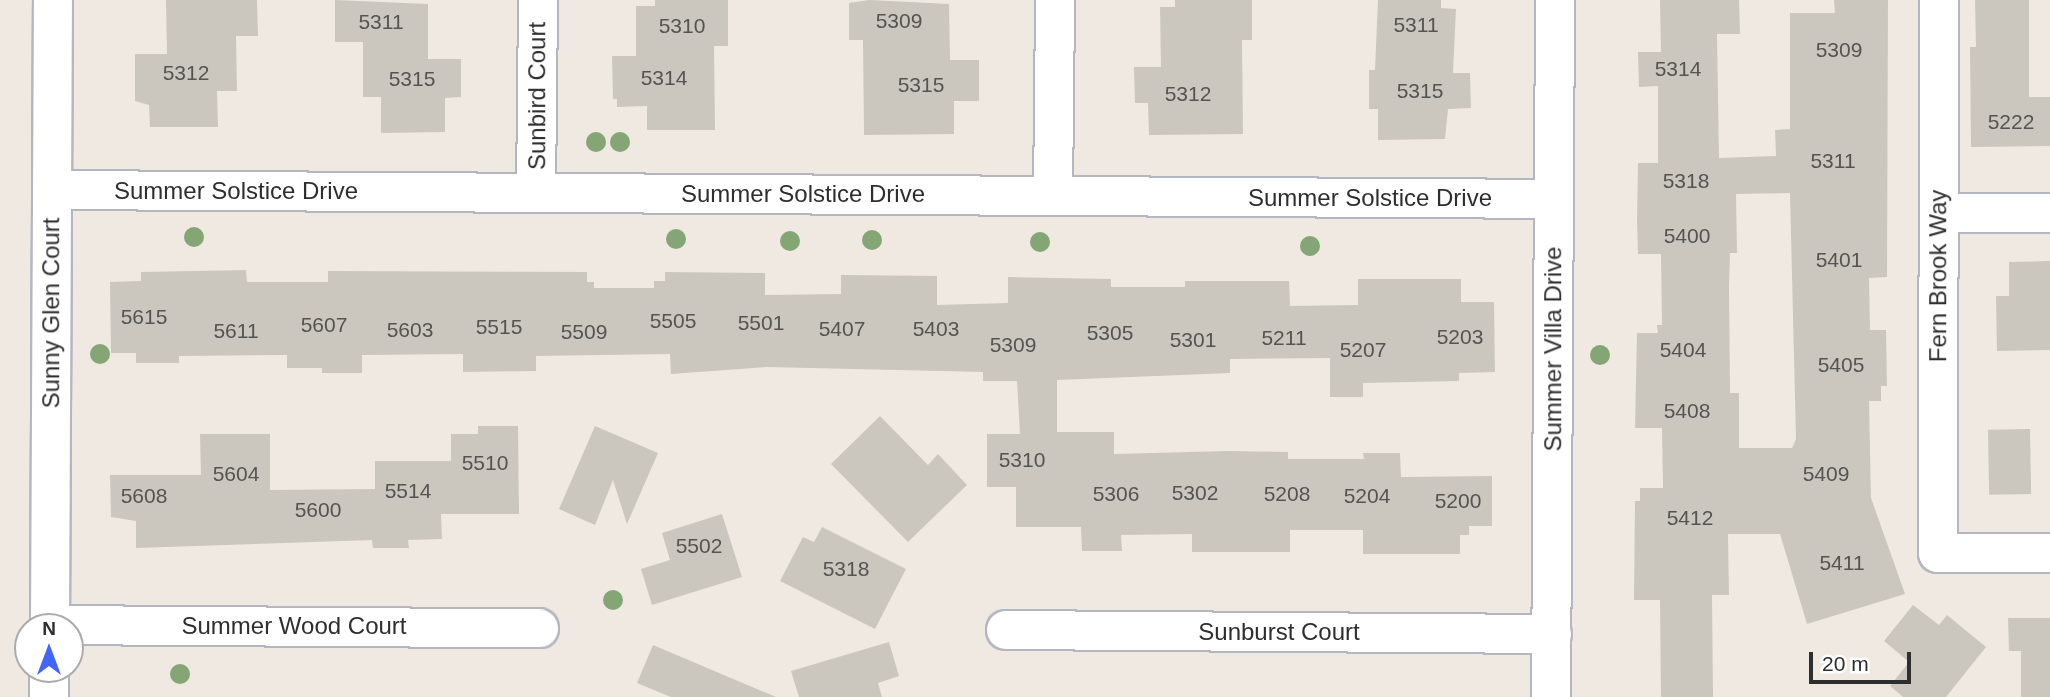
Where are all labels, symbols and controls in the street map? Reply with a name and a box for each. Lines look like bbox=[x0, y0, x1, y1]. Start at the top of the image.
house number: 5309 bbox=[876, 8, 922, 34]
house number: 5311 bbox=[358, 9, 404, 35]
house number: 5311 bbox=[1393, 12, 1439, 38]
house number: 5310 bbox=[659, 13, 705, 39]
street label: Sunbird Court bbox=[523, 22, 551, 170]
house number: 5309 bbox=[1816, 37, 1862, 63]
house number: 5314 bbox=[1655, 56, 1701, 82]
house number: 5312 bbox=[163, 60, 209, 86]
house number: 5314 bbox=[641, 65, 687, 91]
house number: 5315 bbox=[389, 66, 435, 92]
house number: 5315 bbox=[898, 72, 944, 98]
house number: 5315 bbox=[1397, 78, 1443, 104]
house number: 5312 bbox=[1165, 81, 1211, 107]
house number: 5222 bbox=[1988, 109, 2034, 135]
house number: 5311 bbox=[1810, 148, 1856, 174]
house number: 5318 bbox=[1663, 168, 1709, 194]
street label: Summer Solstice Drive bbox=[114, 177, 358, 205]
street label: Summer Solstice Drive bbox=[681, 180, 925, 208]
street label: Summer Solstice Drive bbox=[1248, 184, 1492, 212]
street label: Fern Brook Way bbox=[1924, 190, 1952, 362]
street label: Sunny Glen Court bbox=[37, 218, 65, 408]
house number: 5400 bbox=[1664, 223, 1710, 249]
street label: Summer Villa Drive bbox=[1539, 247, 1567, 451]
house number: 5401 bbox=[1816, 247, 1862, 273]
house number: 5615 bbox=[121, 304, 167, 330]
house number: 5505 bbox=[650, 308, 696, 334]
house number: 5501 bbox=[738, 310, 784, 336]
house number: 5607 bbox=[301, 312, 347, 338]
house number: 5515 bbox=[476, 314, 522, 340]
house number: 5407 bbox=[819, 316, 865, 342]
house number: 5403 bbox=[913, 316, 959, 342]
house number: 5603 bbox=[387, 317, 433, 343]
house number: 5611 bbox=[213, 318, 259, 344]
house number: 5509 bbox=[561, 319, 607, 345]
house number: 5305 bbox=[1087, 320, 1133, 346]
house number: 5203 bbox=[1437, 324, 1483, 350]
house number: 5211 bbox=[1261, 325, 1307, 351]
house number: 5301 bbox=[1170, 327, 1216, 353]
house number: 5309 bbox=[990, 332, 1036, 358]
house number: 5207 bbox=[1340, 337, 1386, 363]
house number: 5404 bbox=[1660, 337, 1706, 363]
house number: 5405 bbox=[1818, 352, 1864, 378]
house number: 5408 bbox=[1664, 398, 1710, 424]
house number: 5310 bbox=[999, 447, 1045, 473]
house number: 5510 bbox=[462, 450, 508, 476]
house number: 5604 bbox=[213, 461, 259, 487]
house number: 5409 bbox=[1803, 461, 1849, 487]
house number: 5514 bbox=[385, 478, 431, 504]
house number: 5302 bbox=[1172, 480, 1218, 506]
house number: 5306 bbox=[1093, 481, 1139, 507]
house number: 5208 bbox=[1264, 481, 1310, 507]
house number: 5608 bbox=[121, 483, 167, 509]
house number: 5204 bbox=[1344, 483, 1390, 509]
house number: 5200 bbox=[1435, 488, 1481, 514]
house number: 5600 bbox=[295, 497, 341, 523]
house number: 5412 bbox=[1667, 505, 1713, 531]
house number: 5502 bbox=[676, 533, 722, 559]
house number: 5411 bbox=[1819, 550, 1865, 576]
house number: 5318 bbox=[823, 556, 869, 582]
street label: Summer Wood Court bbox=[182, 612, 406, 640]
north arrow bbox=[14, 613, 84, 683]
text: N bbox=[42, 618, 56, 639]
street label: Sunburst Court bbox=[1198, 618, 1360, 646]
scale bar bbox=[1812, 638, 1913, 682]
text: 20 m bbox=[1822, 652, 1869, 675]

